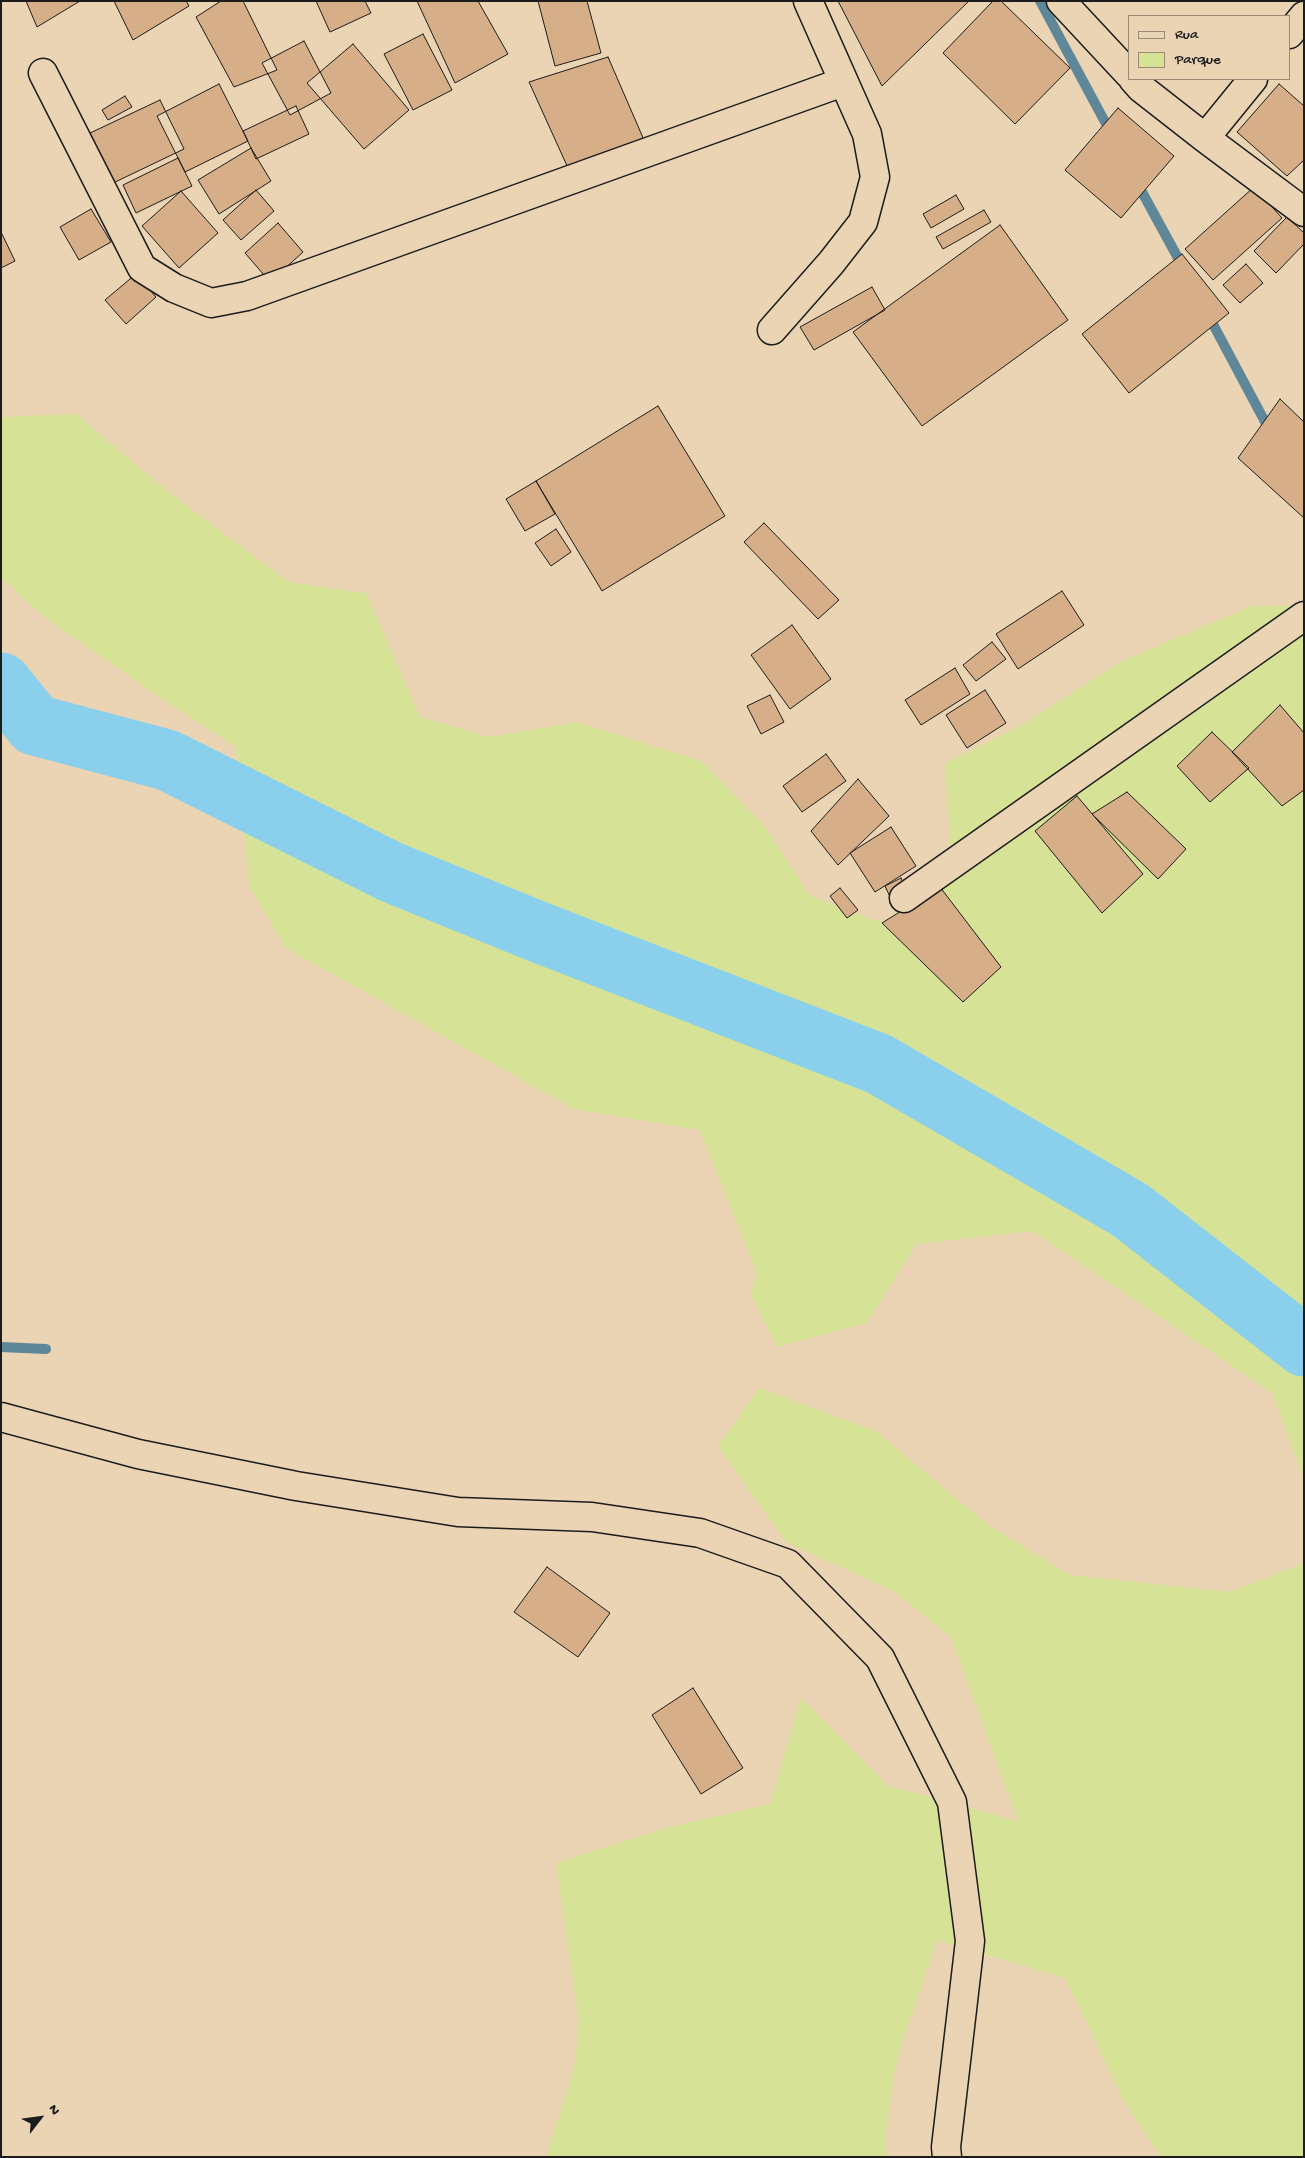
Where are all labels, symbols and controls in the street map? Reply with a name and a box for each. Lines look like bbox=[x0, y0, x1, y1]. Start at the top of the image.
legend bbox=[1128, 15, 1290, 80]
text: Rua bbox=[1175, 26, 1198, 44]
text: Parque bbox=[1175, 51, 1221, 69]
north arrow bbox=[15, 2093, 65, 2143]
text: N bbox=[44, 2102, 63, 2118]

